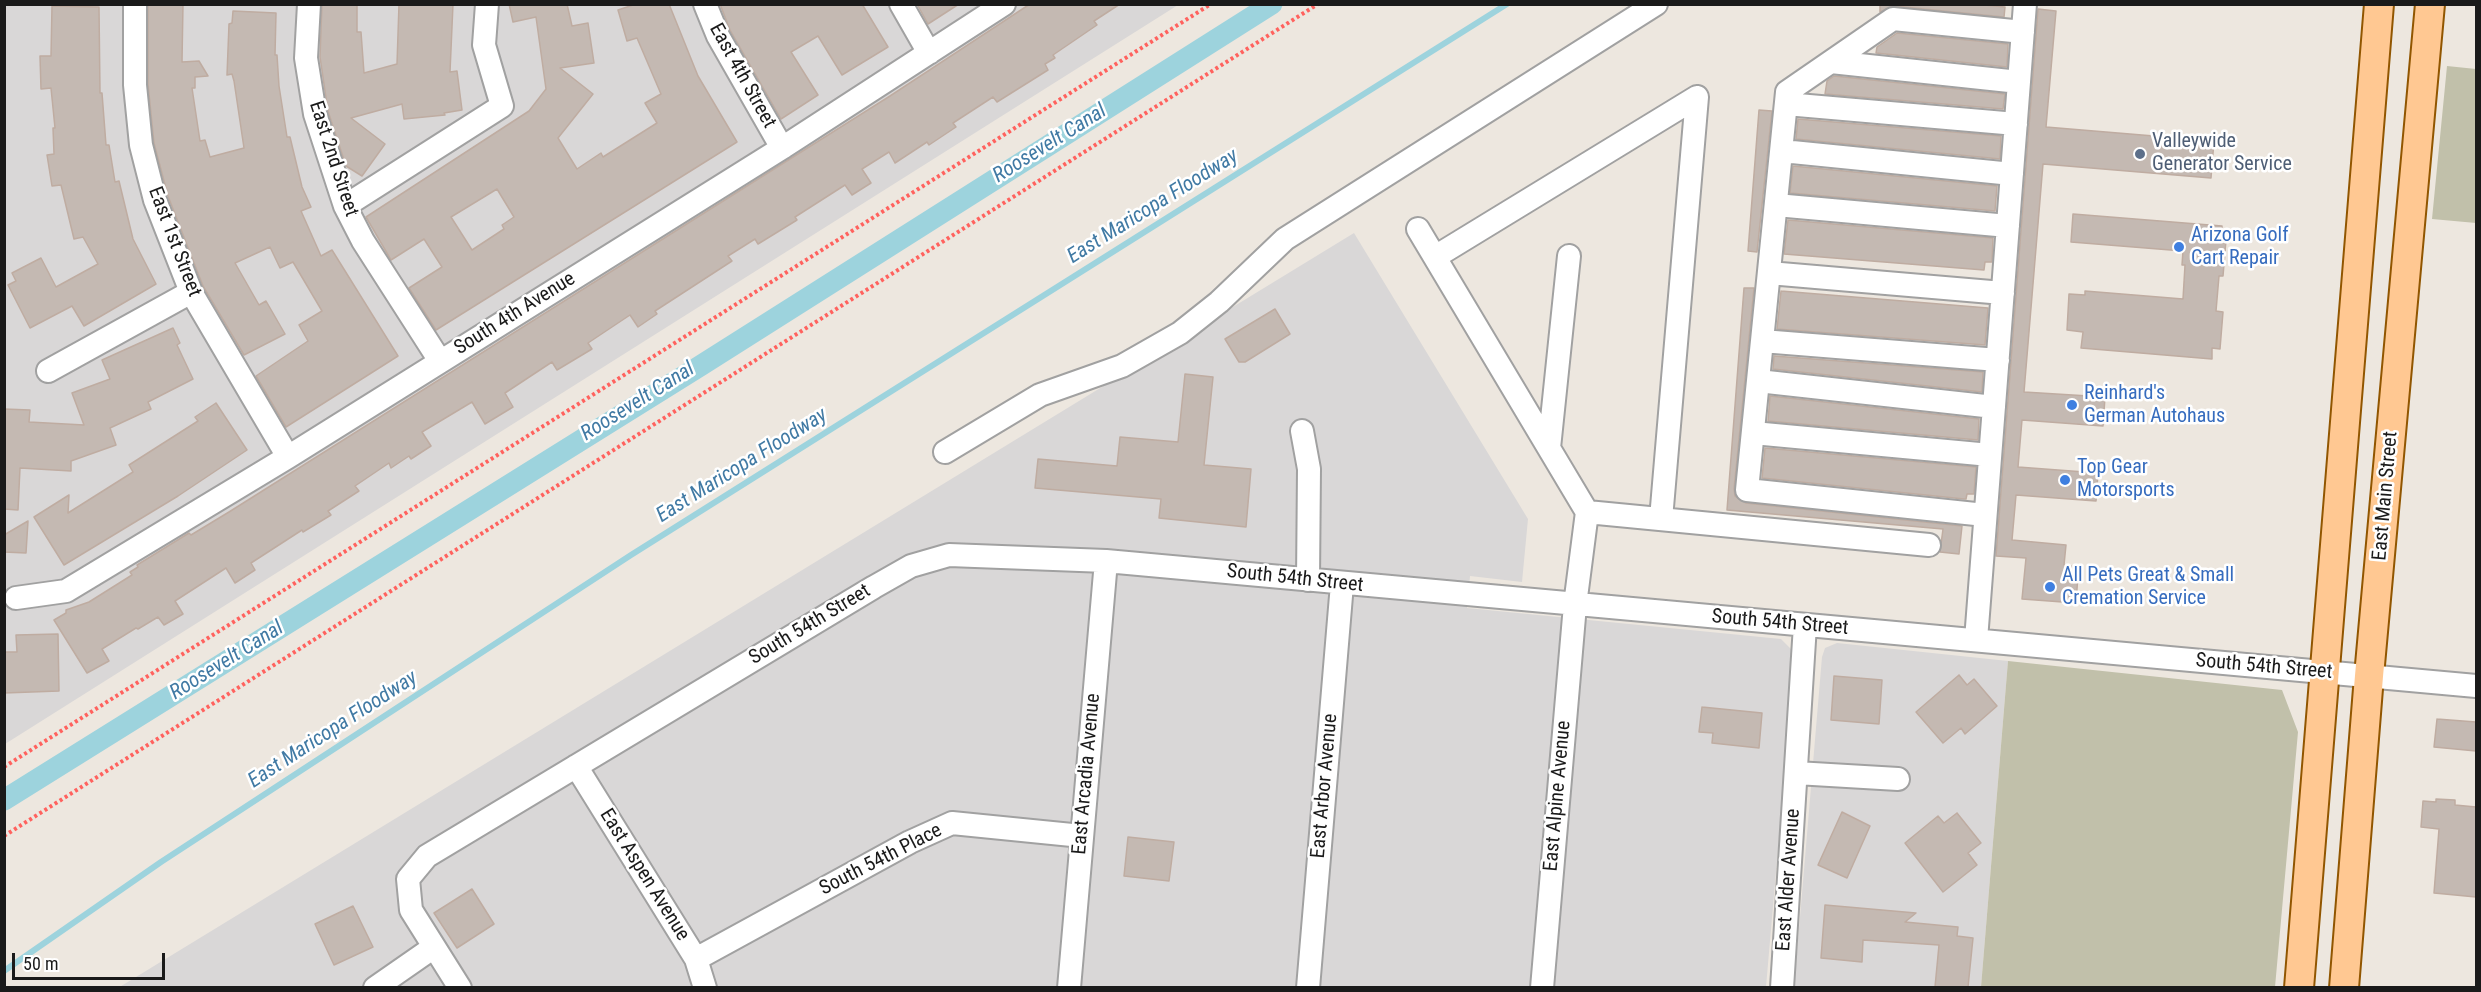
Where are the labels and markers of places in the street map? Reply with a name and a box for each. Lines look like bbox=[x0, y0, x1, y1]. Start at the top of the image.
place label: Valleywide Generator Service bbox=[2152, 130, 2292, 177]
marker: Valleywide Generator Service bbox=[2133, 147, 2147, 161]
place label: Arizona Golf Cart Repair bbox=[2191, 224, 2289, 271]
marker: Arizona Golf Cart Repair bbox=[2172, 240, 2186, 254]
place label: Reinhard's German Autohaus bbox=[2084, 382, 2225, 429]
marker: Reinhard's German Autohaus bbox=[2065, 398, 2079, 412]
place label: Top Gear Motorsports bbox=[2077, 456, 2175, 503]
marker: Top Gear Motorsports bbox=[2058, 473, 2072, 487]
place label: All Pets Great & Small Cremation Service bbox=[2062, 564, 2234, 611]
marker: All Pets Great & Small Cremation Service bbox=[2043, 580, 2057, 594]

